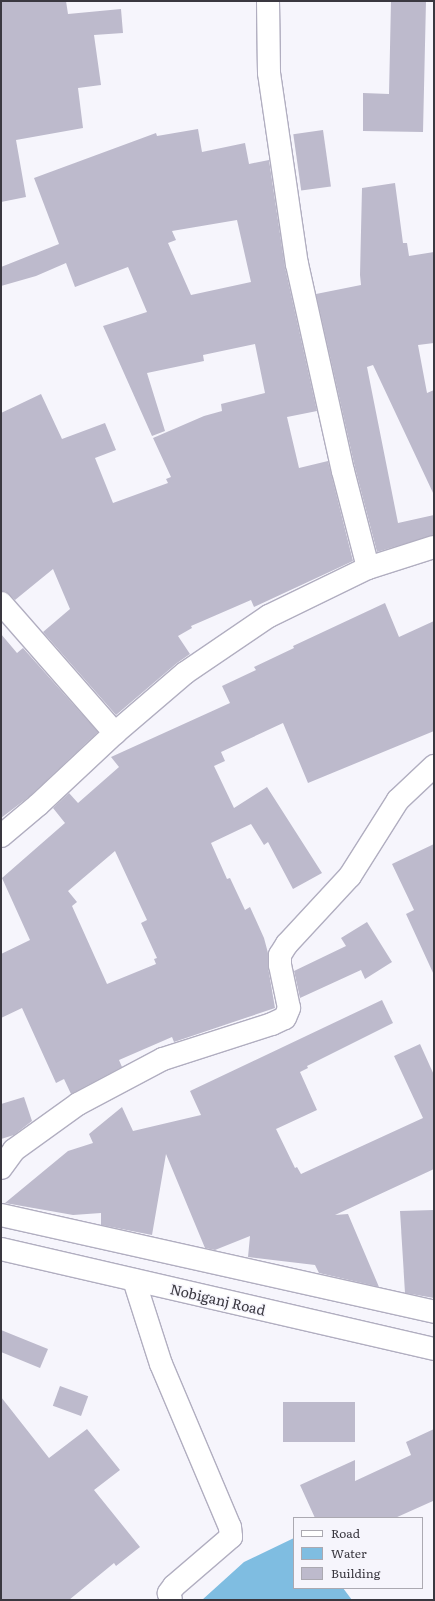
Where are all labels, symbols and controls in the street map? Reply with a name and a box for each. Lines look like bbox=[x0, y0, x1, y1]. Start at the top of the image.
street label: Nobiganj Road bbox=[169, 1280, 267, 1318]
legend bbox=[293, 1517, 423, 1589]
text: Road bbox=[331, 1524, 360, 1542]
text: Water bbox=[331, 1544, 367, 1562]
text: Building bbox=[331, 1564, 380, 1582]

